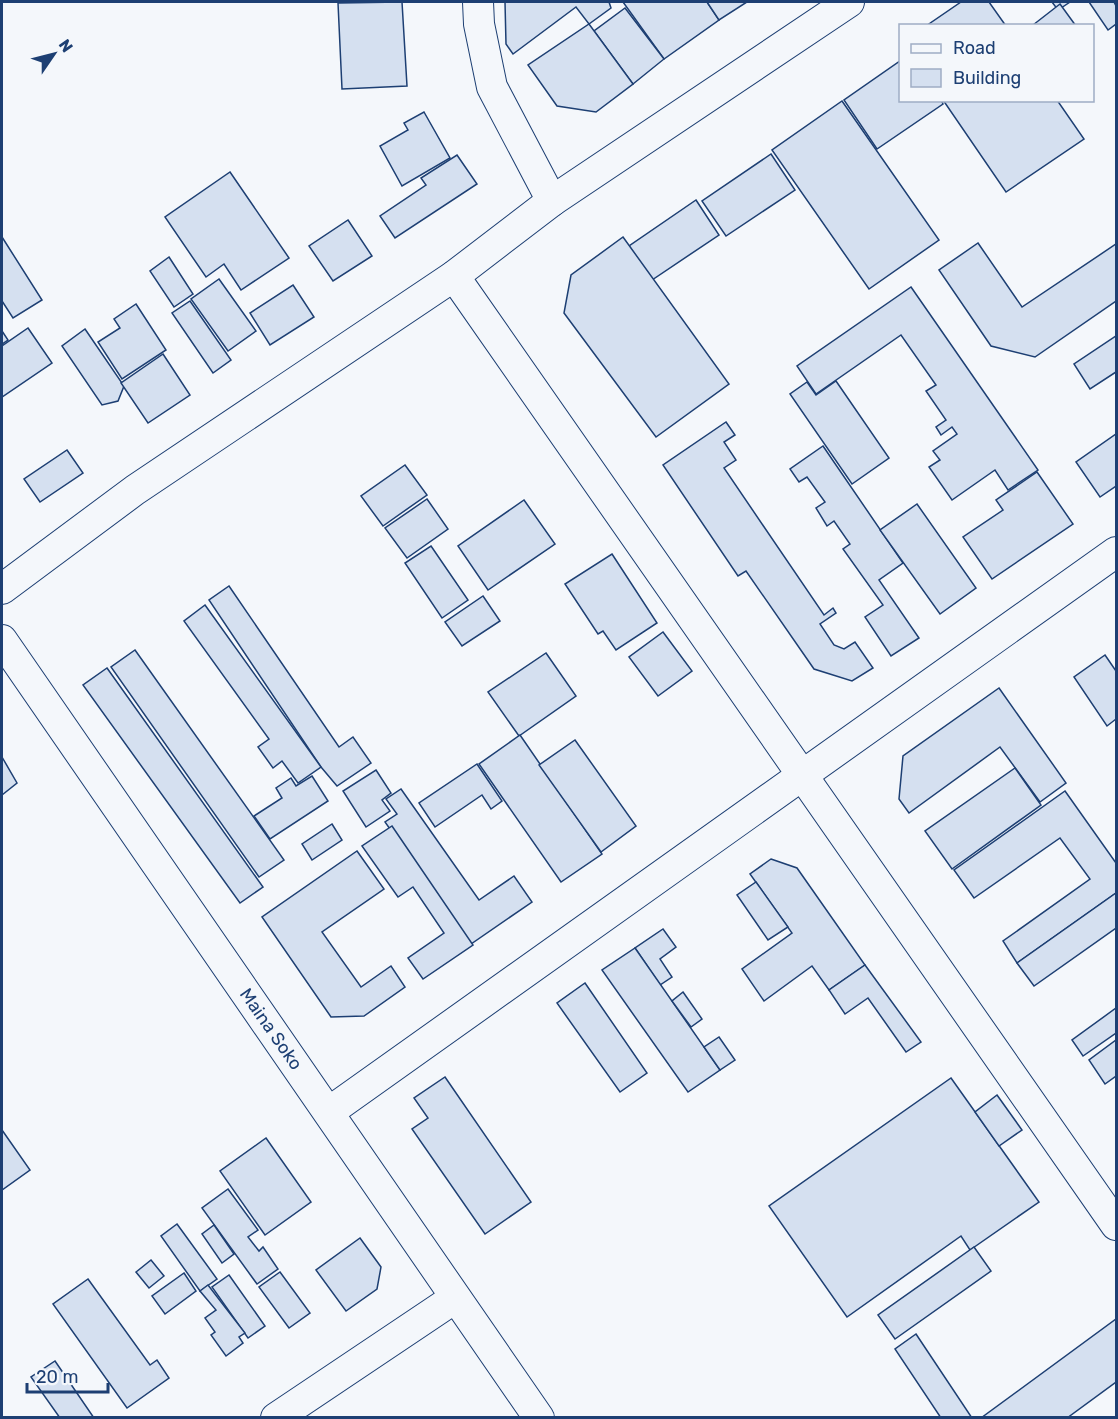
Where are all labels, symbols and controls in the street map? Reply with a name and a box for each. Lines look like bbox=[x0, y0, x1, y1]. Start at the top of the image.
north arrow bbox=[24, 24, 84, 84]
legend bbox=[899, 24, 1094, 102]
text: N bbox=[55, 36, 77, 56]
text: Road bbox=[953, 37, 996, 59]
text: Building bbox=[953, 67, 1021, 89]
street label: Maina Soko bbox=[235, 984, 307, 1074]
scale bar bbox=[27, 1356, 108, 1394]
text: 20 m bbox=[36, 1366, 78, 1388]

